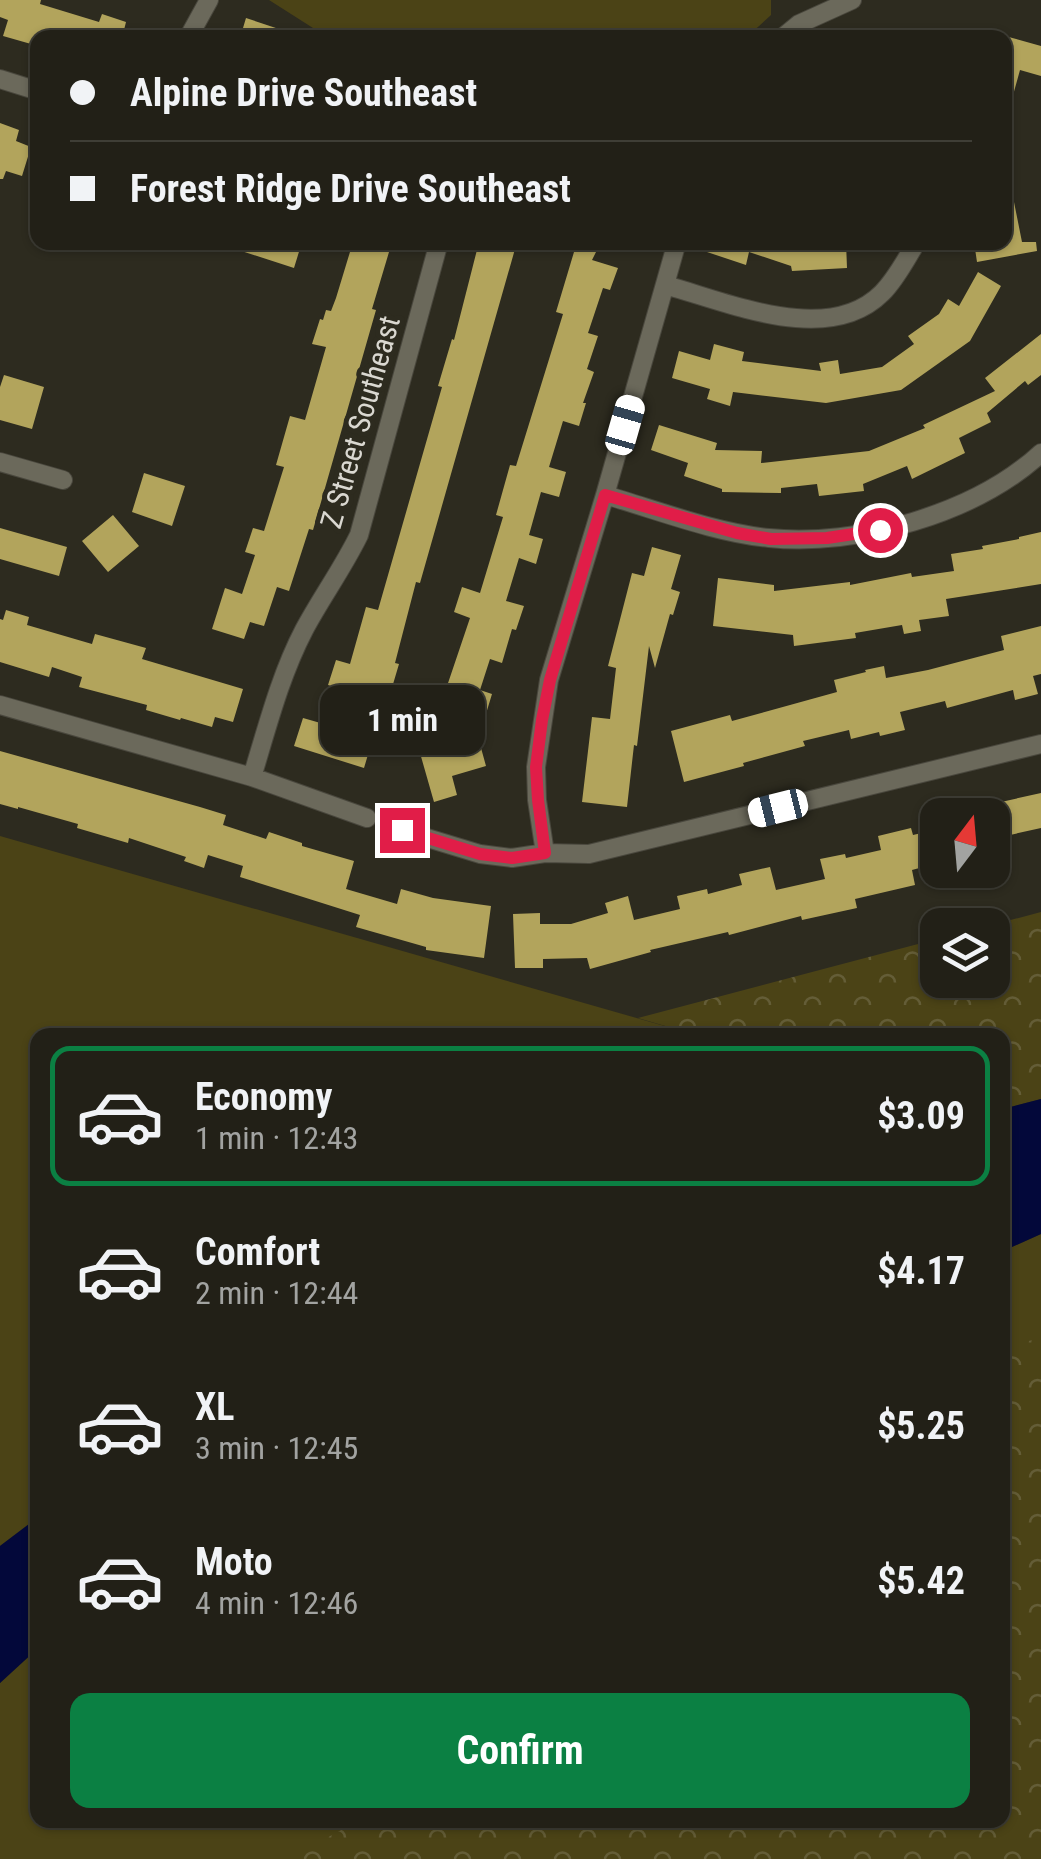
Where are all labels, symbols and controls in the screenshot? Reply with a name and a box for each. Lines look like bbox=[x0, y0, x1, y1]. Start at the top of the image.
text: Alpine Drive Southeast bbox=[130, 71, 477, 115]
text: Forest Ridge Drive Southeast bbox=[130, 167, 571, 211]
street label: Z Street Southeast bbox=[313, 312, 407, 532]
car bbox=[602, 392, 648, 458]
route start bbox=[858, 508, 903, 553]
callout: 1 min bbox=[320, 685, 484, 755]
text: 1 min bbox=[367, 701, 438, 739]
car bbox=[745, 786, 811, 830]
north arrow bbox=[920, 798, 1010, 888]
map controls bbox=[920, 798, 1010, 998]
route end bbox=[380, 808, 425, 853]
button: layers bbox=[920, 908, 1010, 998]
icon: car bbox=[75, 1071, 165, 1161]
text: Economy bbox=[195, 1075, 332, 1119]
text: $3.09 bbox=[877, 1094, 965, 1138]
text: 1 min · 12:43 bbox=[195, 1119, 358, 1157]
icon: car bbox=[75, 1226, 165, 1316]
text: Comfort bbox=[195, 1230, 320, 1274]
text: $4.17 bbox=[877, 1249, 965, 1293]
text: 2 min · 12:44 bbox=[195, 1274, 358, 1312]
icon: car bbox=[75, 1381, 165, 1471]
text: XL bbox=[195, 1385, 234, 1429]
text: $5.25 bbox=[877, 1404, 965, 1448]
text: 3 min · 12:45 bbox=[195, 1429, 358, 1467]
icon: car bbox=[75, 1536, 165, 1626]
text: Moto bbox=[195, 1540, 273, 1584]
text: $5.42 bbox=[877, 1559, 965, 1603]
text: 4 min · 12:46 bbox=[195, 1584, 358, 1622]
button: Confirm bbox=[70, 1693, 970, 1808]

